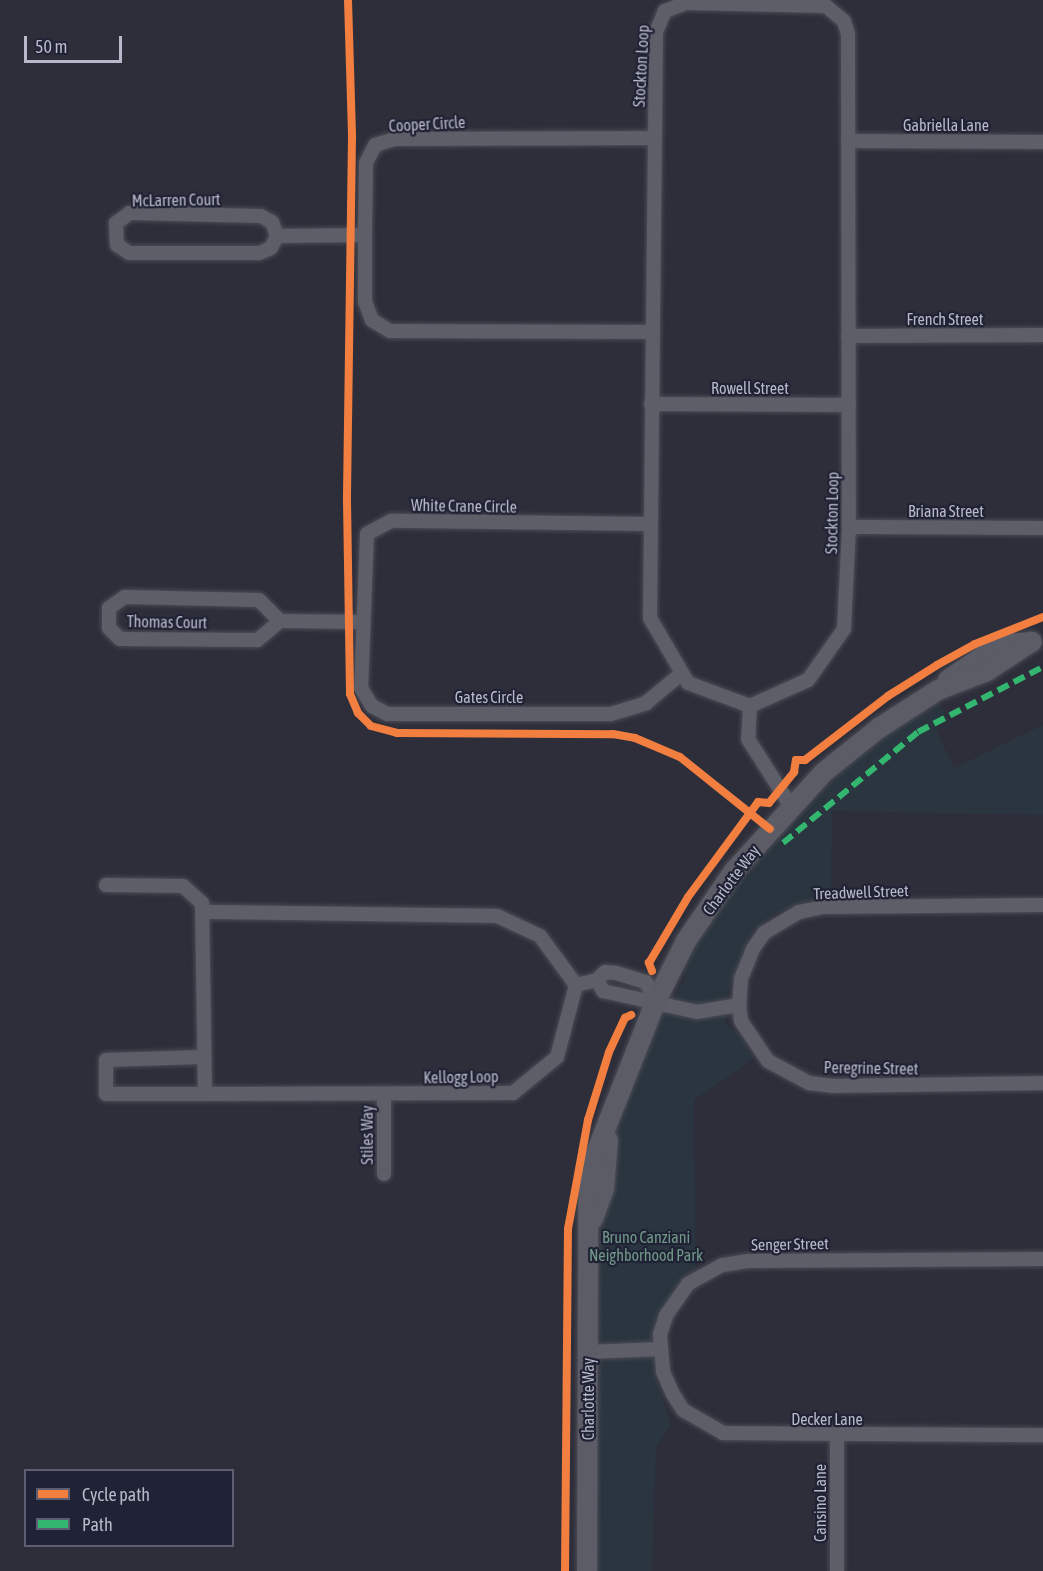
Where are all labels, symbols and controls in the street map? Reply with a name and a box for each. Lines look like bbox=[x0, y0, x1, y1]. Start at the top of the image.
scale bar bbox=[27, 24, 124, 62]
street label: Stockton Loop bbox=[629, 24, 653, 108]
text: 50 m bbox=[35, 36, 67, 57]
street label: Cooper Circle bbox=[388, 112, 466, 136]
street label: Gabriella Lane bbox=[903, 115, 989, 135]
street label: McLarren Court bbox=[132, 190, 220, 210]
street label: French Street bbox=[907, 309, 983, 329]
street label: Rowell Street bbox=[711, 378, 789, 398]
street label: Stockton Loop bbox=[822, 472, 842, 554]
street label: White Crane Circle bbox=[411, 495, 517, 517]
street label: Briana Street bbox=[908, 501, 984, 521]
street label: Thomas Court bbox=[127, 612, 207, 632]
street label: Gates Circle bbox=[455, 687, 523, 707]
street label: Charlotte Way bbox=[699, 841, 763, 919]
street label: Treadwell Street bbox=[813, 881, 909, 903]
street label: Peregrine Street bbox=[824, 1058, 918, 1078]
street label: Kellogg Loop bbox=[423, 1067, 499, 1087]
street label: Stiles Way bbox=[357, 1105, 377, 1165]
park label: Bruno Canziani Neighborhood Park bbox=[589, 1227, 703, 1265]
street label: Senger Street bbox=[751, 1234, 829, 1254]
street label: Charlotte Way bbox=[578, 1358, 598, 1440]
street label: Decker Lane bbox=[791, 1409, 863, 1429]
street label: Cansino Lane bbox=[810, 1464, 830, 1542]
legend bbox=[24, 1469, 234, 1547]
text: Cycle path bbox=[82, 1484, 150, 1505]
text: Path bbox=[82, 1514, 113, 1535]

